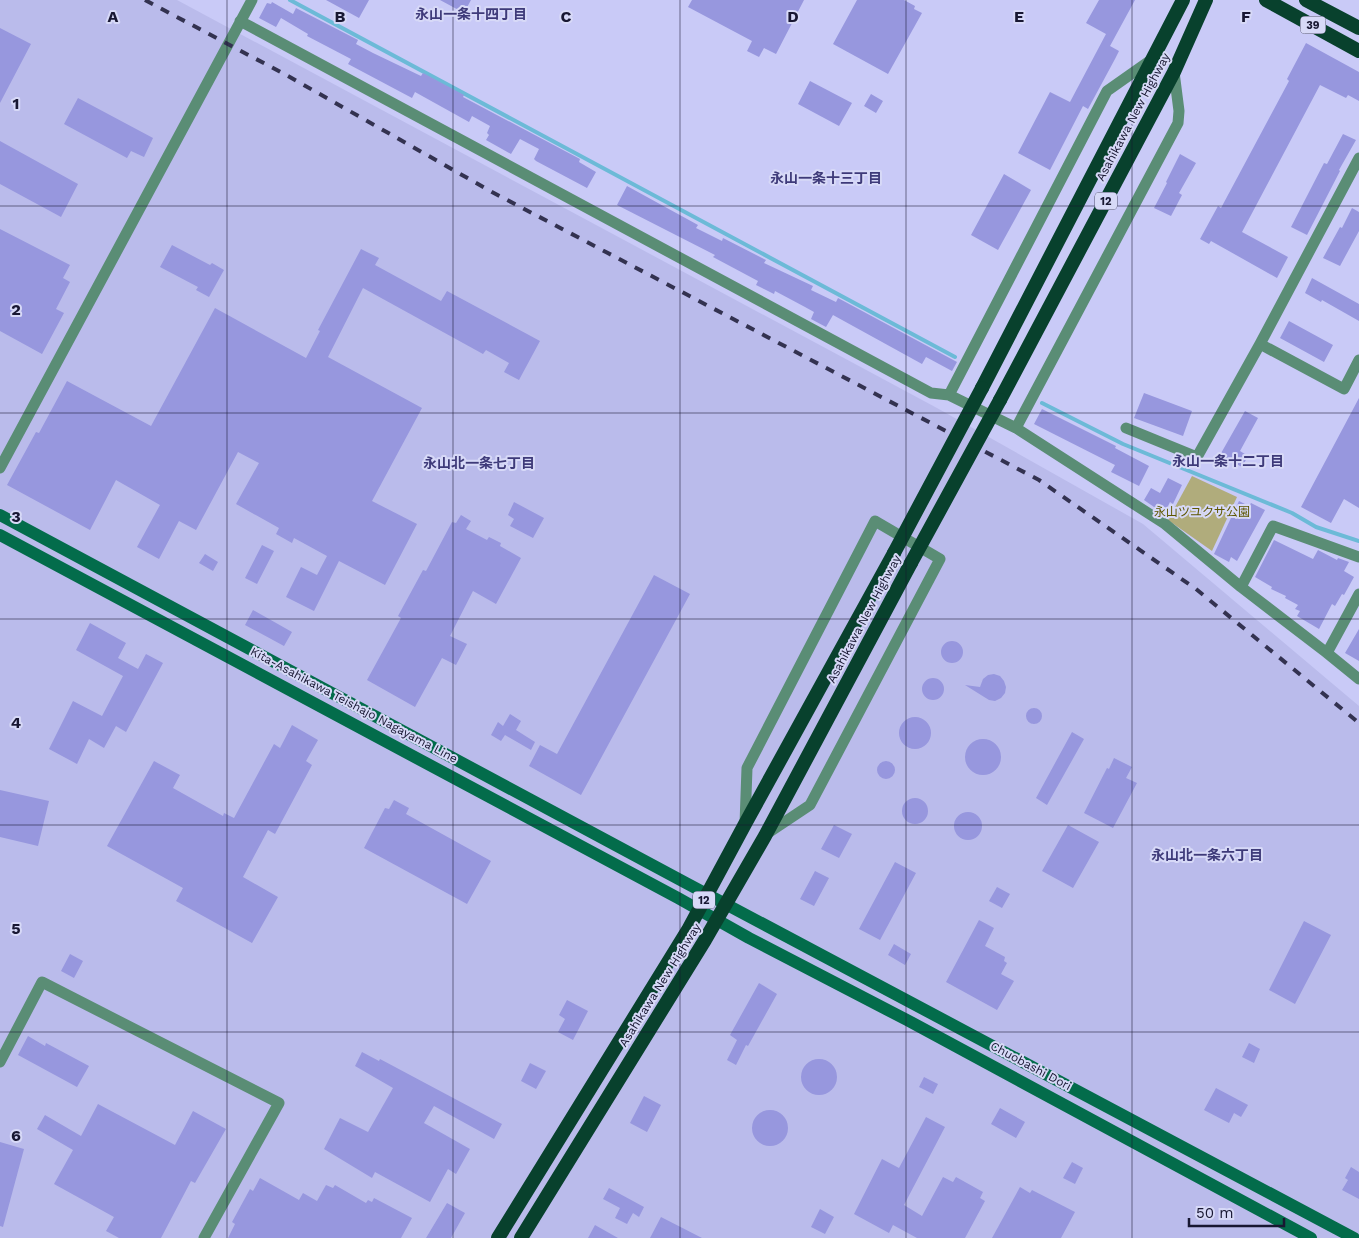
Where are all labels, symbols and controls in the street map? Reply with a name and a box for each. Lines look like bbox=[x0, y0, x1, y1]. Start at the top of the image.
district label: 永山一条十四丁目 bbox=[415, 6, 527, 22]
text: A bbox=[108, 7, 119, 26]
text: B bbox=[335, 7, 346, 26]
text: C bbox=[561, 7, 572, 26]
text: D bbox=[787, 7, 799, 26]
text: E bbox=[1014, 7, 1024, 26]
text: F bbox=[1241, 7, 1251, 26]
road number: 39 bbox=[1300, 16, 1326, 34]
street label: Asahikawa New Highway bbox=[1093, 50, 1173, 183]
text: 1 bbox=[13, 94, 19, 113]
district label: 永山一条十三丁目 bbox=[770, 170, 882, 186]
road number: 12 bbox=[1095, 192, 1117, 210]
text: 2 bbox=[11, 300, 21, 319]
district label: 永山一条十二丁目 bbox=[1172, 453, 1284, 469]
district label: 永山北一条七丁目 bbox=[423, 455, 535, 471]
park label: 永山ツユクサ公園 bbox=[1154, 505, 1250, 519]
text: 3 bbox=[11, 507, 21, 526]
street label: Asahikawa New Highway bbox=[824, 552, 904, 685]
street label: Kita-Asahikawa Teishajo Nagayama Line bbox=[248, 644, 460, 766]
text: 4 bbox=[11, 713, 21, 732]
district label: 永山北一条六丁目 bbox=[1151, 847, 1263, 863]
road number: 12 bbox=[693, 892, 715, 908]
text: 5 bbox=[11, 919, 21, 938]
street label: Asahikawa New Highway bbox=[616, 920, 704, 1049]
street label: Chuobashi Dori bbox=[988, 1039, 1074, 1093]
text: 6 bbox=[11, 1126, 21, 1145]
scale bar bbox=[1189, 1196, 1284, 1228]
text: 50 m bbox=[1196, 1204, 1233, 1222]

